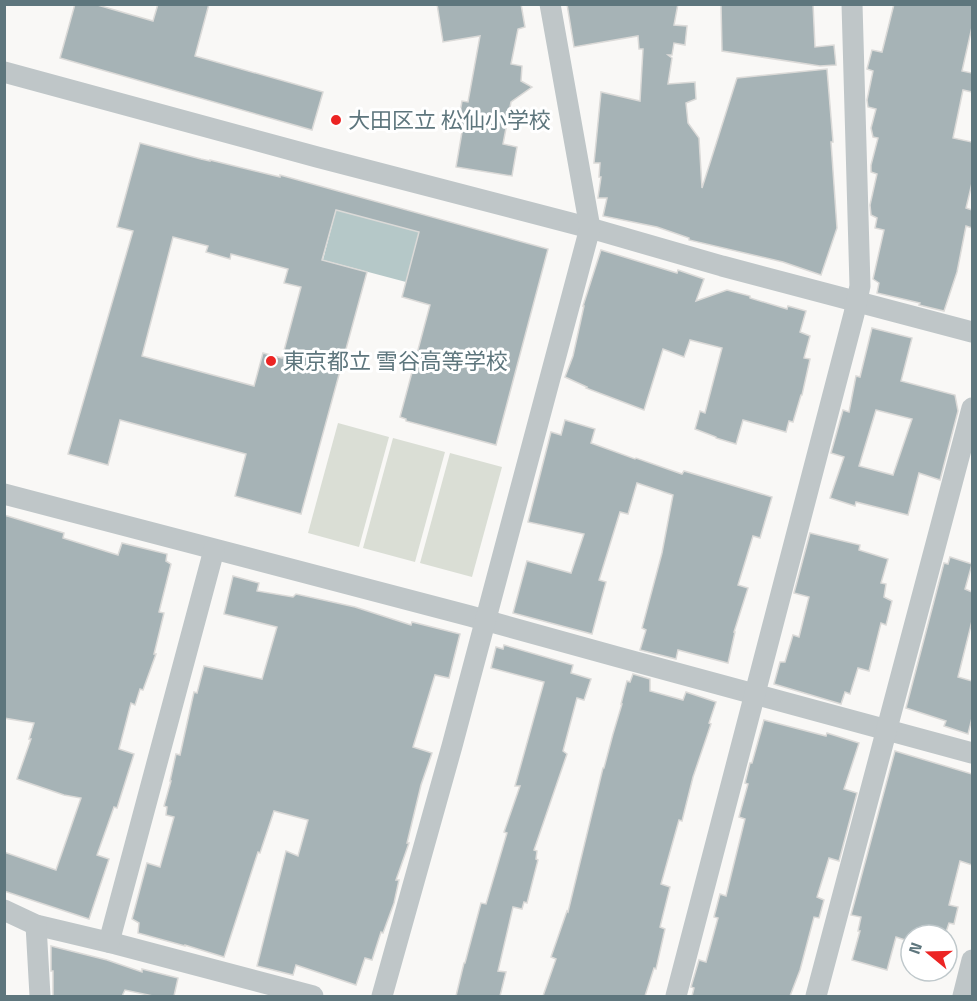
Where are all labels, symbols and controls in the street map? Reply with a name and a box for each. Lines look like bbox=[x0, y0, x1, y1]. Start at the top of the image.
place label: 大田区立 松仙小学校 bbox=[348, 103, 551, 137]
marker: 大田区立 松仙小学校 bbox=[329, 113, 343, 127]
place label: 東京都立 雪谷高等学校 bbox=[283, 344, 508, 378]
marker: 東京都立 雪谷高等学校 bbox=[264, 354, 278, 368]
north arrow bbox=[899, 923, 959, 983]
text: N bbox=[902, 939, 928, 957]

